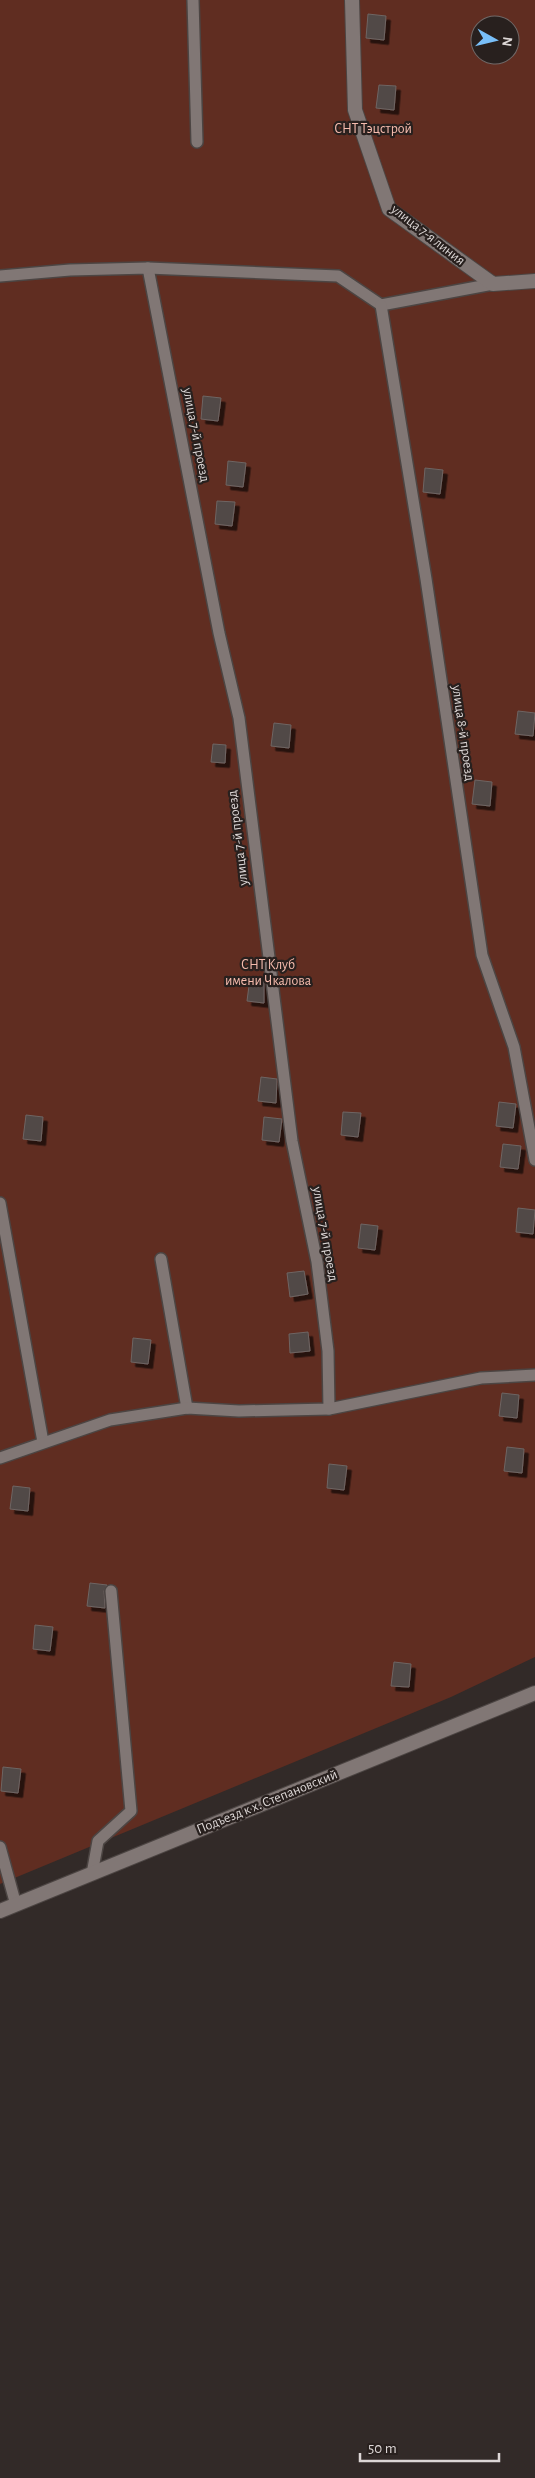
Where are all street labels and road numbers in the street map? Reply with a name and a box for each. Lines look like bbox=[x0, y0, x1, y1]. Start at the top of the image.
street label: улица 7-я линия bbox=[388, 201, 467, 268]
street label: улица 7-й проезд bbox=[180, 386, 212, 483]
street label: улица 8-й проезд bbox=[449, 683, 477, 782]
street label: улица 7-й проезд bbox=[225, 790, 251, 887]
street label: улица 7-й проезд bbox=[310, 1185, 340, 1282]
street label: Подъезд к х. Степановский bbox=[195, 1767, 339, 1837]

